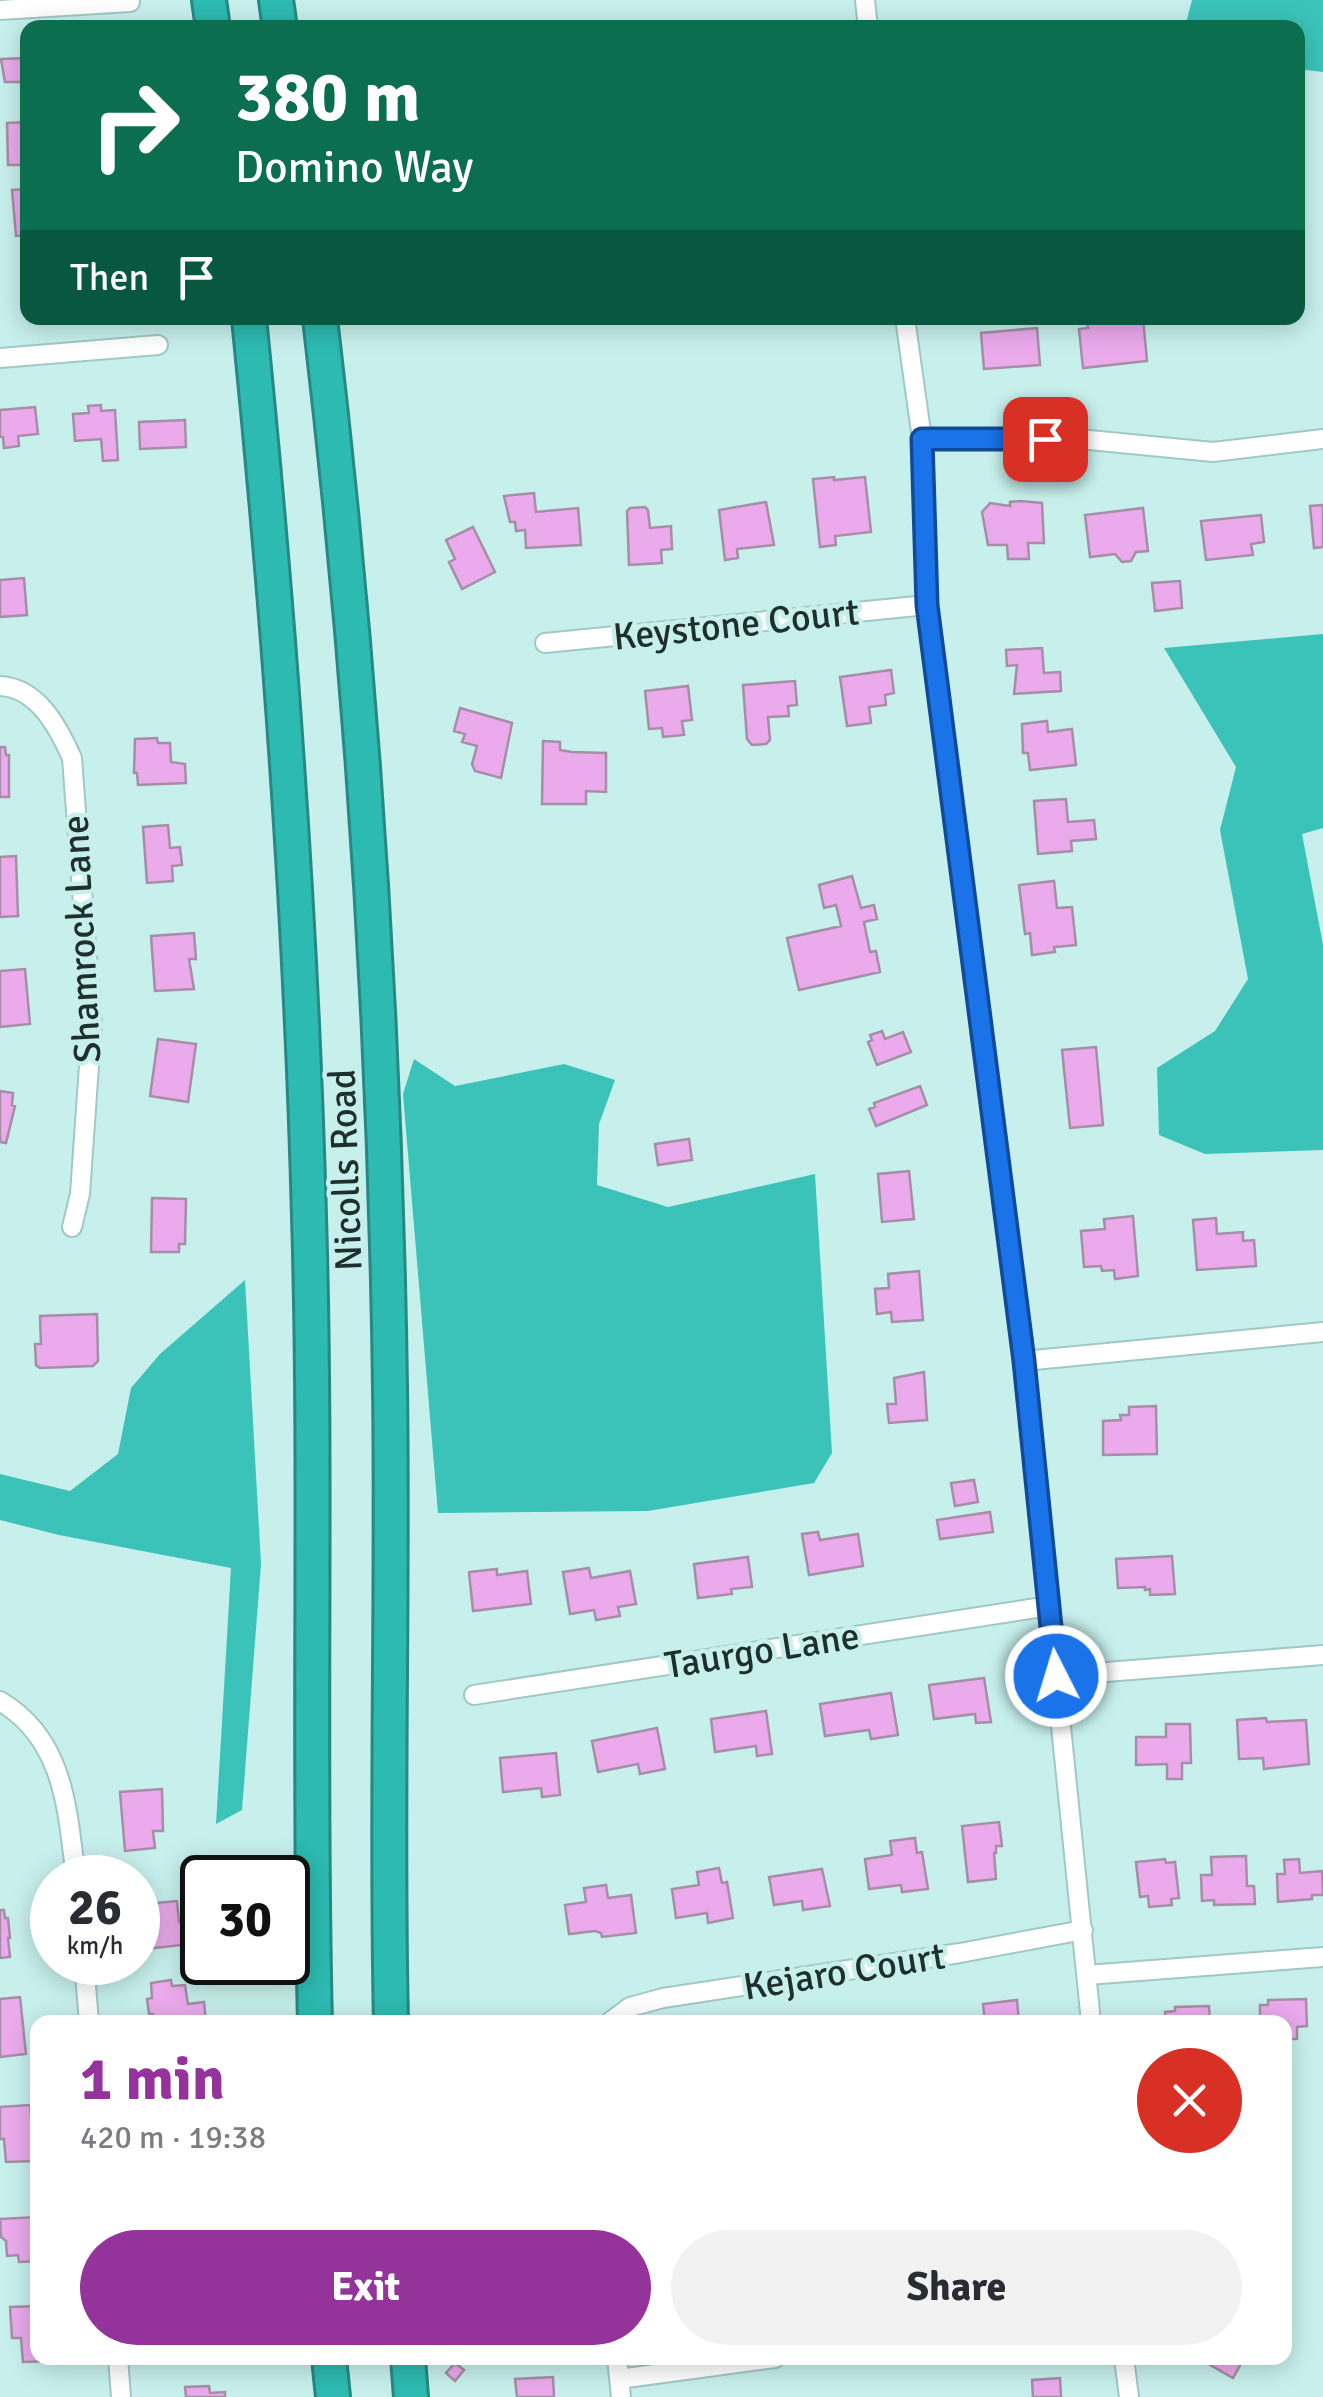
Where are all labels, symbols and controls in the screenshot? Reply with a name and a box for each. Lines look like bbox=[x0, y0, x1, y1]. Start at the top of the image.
text: 380 m bbox=[235, 54, 420, 140]
icon: right bbox=[70, 60, 200, 190]
text: Domino Way bbox=[235, 140, 473, 195]
icon: arrive bbox=[169, 250, 224, 305]
text: Then bbox=[70, 254, 149, 301]
pin bbox=[1003, 397, 1088, 482]
icon: arrive bbox=[1018, 412, 1073, 467]
street label: Keystone Court bbox=[611, 588, 861, 661]
street label: Shamrock Lane bbox=[52, 814, 111, 1064]
street label: Nicolls Road bbox=[318, 1068, 373, 1272]
street label: Taurgo Lane bbox=[661, 1612, 863, 1689]
position arrow bbox=[1004, 1624, 1108, 1728]
speed limit sign: 30 bbox=[180, 1855, 310, 1985]
text: 26 bbox=[68, 1877, 122, 1939]
text: km/h bbox=[67, 1930, 123, 1961]
street label: Kejaro Court bbox=[740, 1932, 948, 2011]
text: 1 min bbox=[80, 2043, 225, 2117]
button: close bbox=[1137, 2048, 1242, 2153]
text: 420 m · 19:38 bbox=[80, 2118, 266, 2157]
button: Exit bbox=[80, 2230, 651, 2345]
button: Share bbox=[671, 2230, 1242, 2345]

